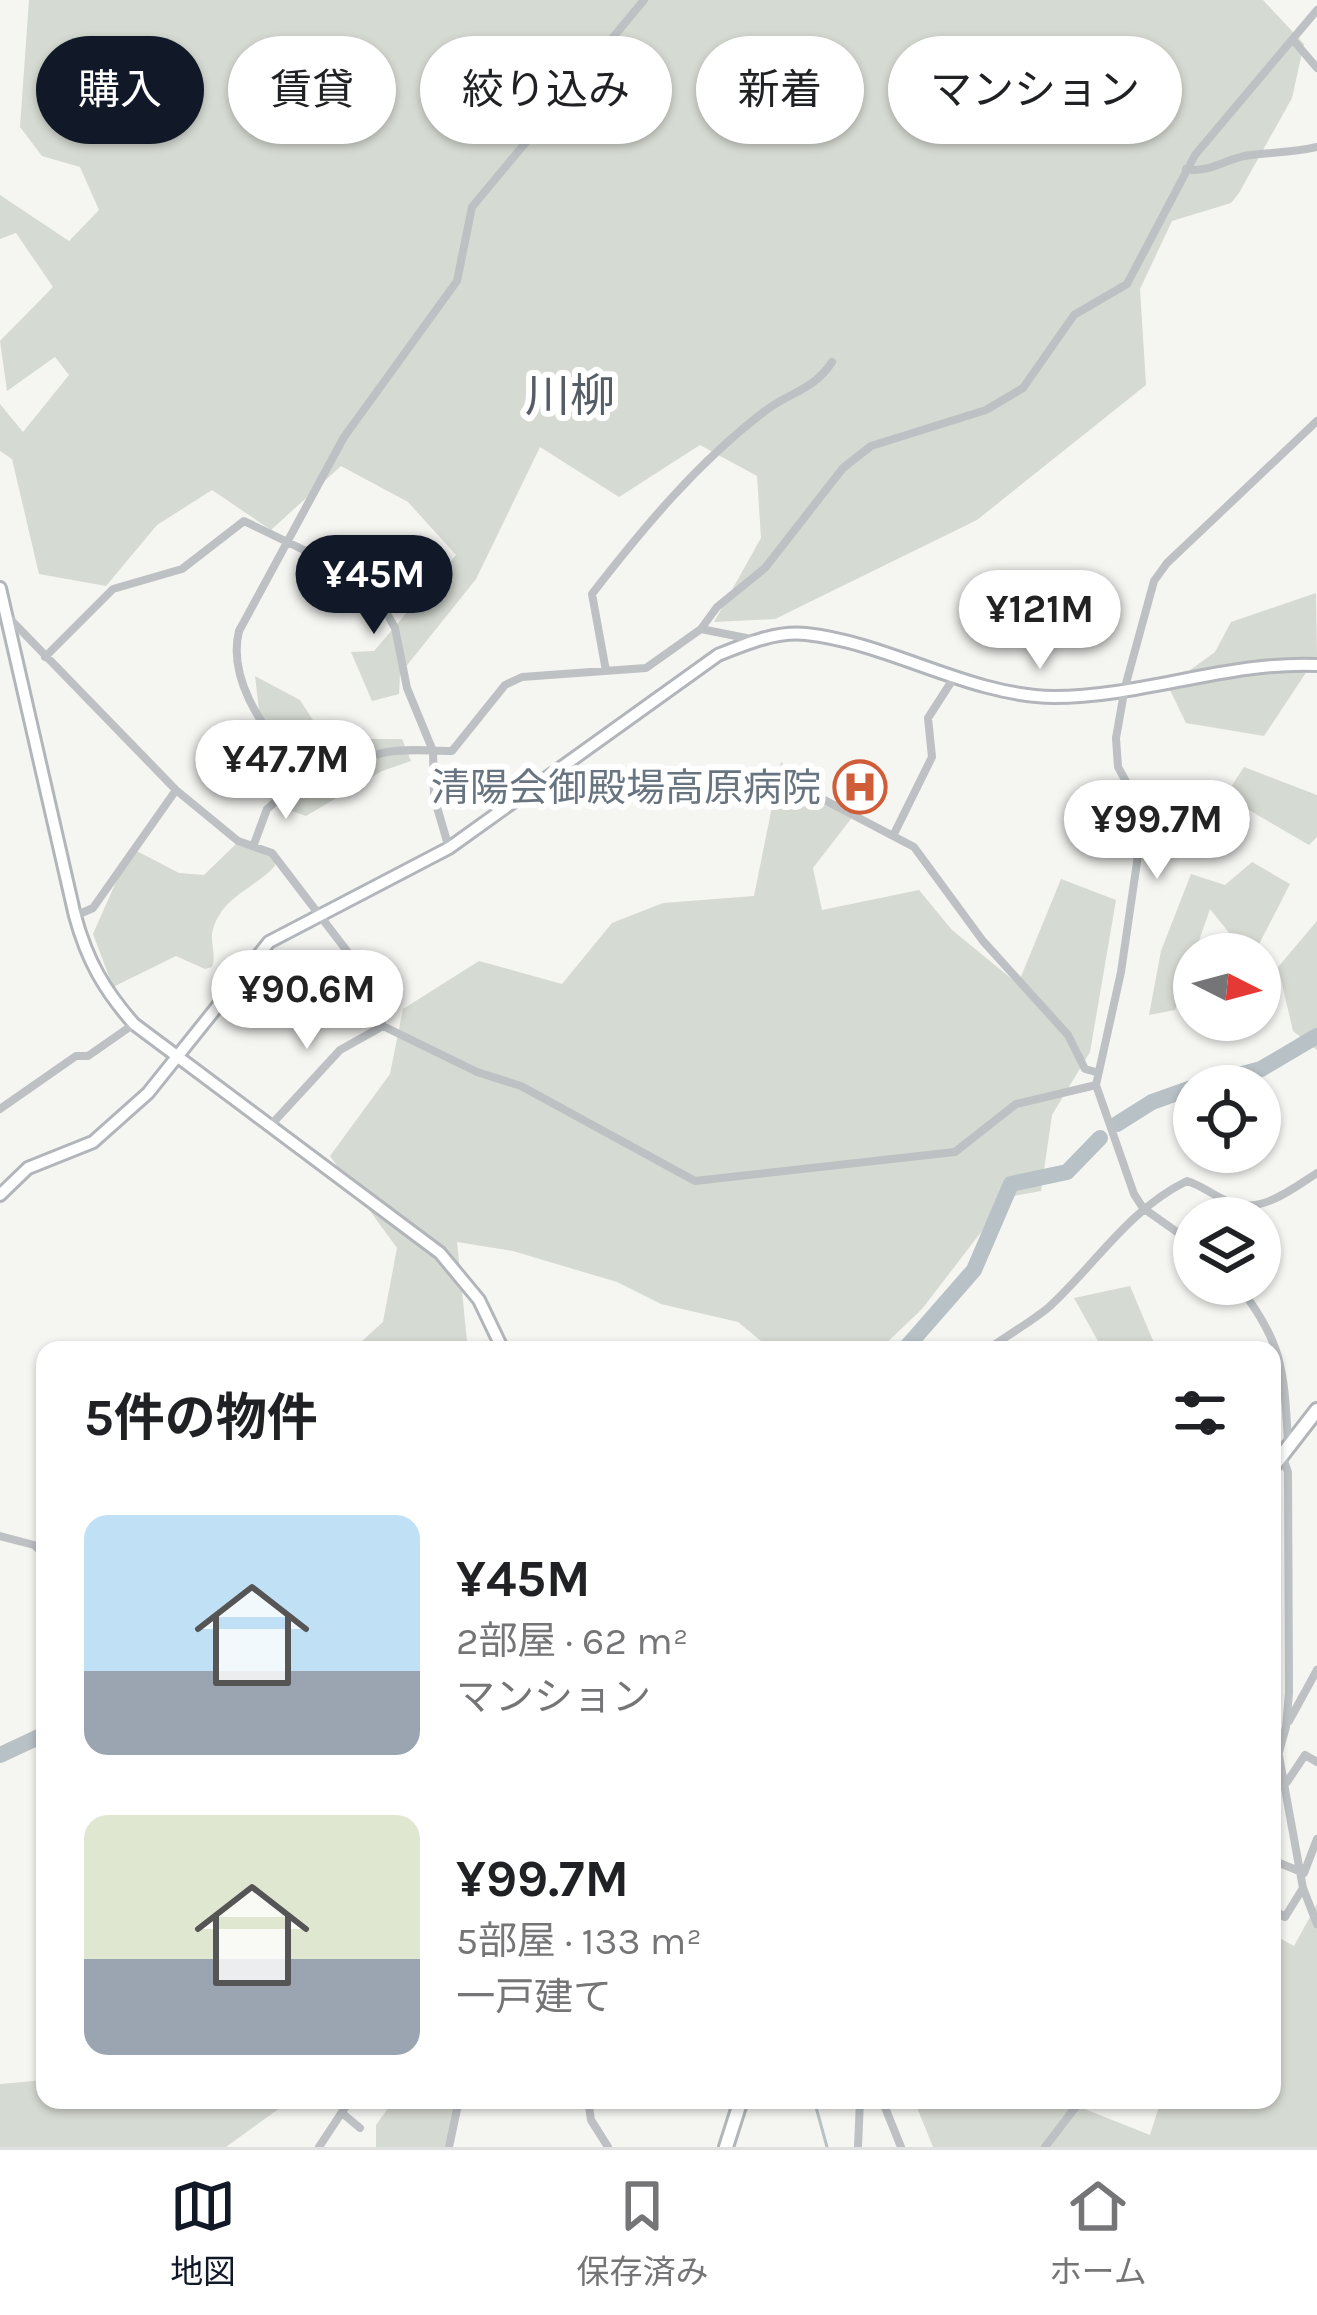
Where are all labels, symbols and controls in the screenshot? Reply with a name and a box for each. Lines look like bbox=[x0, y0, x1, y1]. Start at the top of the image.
chip: 購入 bbox=[36, 36, 204, 144]
chip: 賃貸 bbox=[228, 36, 396, 144]
chip: 絞り込み bbox=[420, 36, 672, 144]
chip: 新着 bbox=[696, 36, 864, 144]
chip: マンション bbox=[888, 36, 1182, 144]
district label: 川柳 bbox=[525, 370, 615, 422]
pin: ¥45M bbox=[303, 535, 445, 637]
text: ¥45M bbox=[323, 551, 425, 597]
pin: ¥121M bbox=[956, 570, 1124, 672]
text: ¥121M bbox=[986, 586, 1094, 632]
pin: ¥47.7M bbox=[188, 720, 384, 822]
text: ¥47.7M bbox=[222, 736, 350, 782]
hospital icon: 清陽会御殿場高原病院 bbox=[832, 759, 888, 815]
place label: 清陽会御殿場高原病院 bbox=[431, 765, 821, 811]
pin: ¥99.7M bbox=[1059, 780, 1255, 882]
text: ¥99.7M bbox=[1091, 796, 1223, 842]
north arrow bbox=[1173, 933, 1281, 1041]
map controls bbox=[1173, 933, 1281, 1305]
pin: ¥90.6M bbox=[209, 950, 405, 1052]
text: ¥90.6M bbox=[238, 966, 376, 1012]
button: locate bbox=[1173, 1065, 1281, 1173]
button: layers bbox=[1173, 1197, 1281, 1305]
icon: filters bbox=[1167, 1380, 1233, 1446]
text: 5件の物件 bbox=[84, 1388, 318, 1448]
text: ¥45M bbox=[456, 1549, 591, 1609]
icon: home bbox=[180, 1563, 324, 1707]
text: 2部屋 · 62 m² bbox=[456, 1618, 688, 1664]
text: マンション bbox=[456, 1674, 651, 1720]
text: ¥99.7M bbox=[456, 1849, 629, 1909]
icon: home bbox=[180, 1863, 324, 2007]
text: 5部屋 · 133 m² bbox=[456, 1918, 702, 1964]
text: 一戸建て bbox=[456, 1974, 612, 2020]
tab: 地図 bbox=[170, 2173, 236, 2293]
tab: 保存済み bbox=[576, 2173, 708, 2293]
tab: ホーム bbox=[1049, 2173, 1147, 2293]

